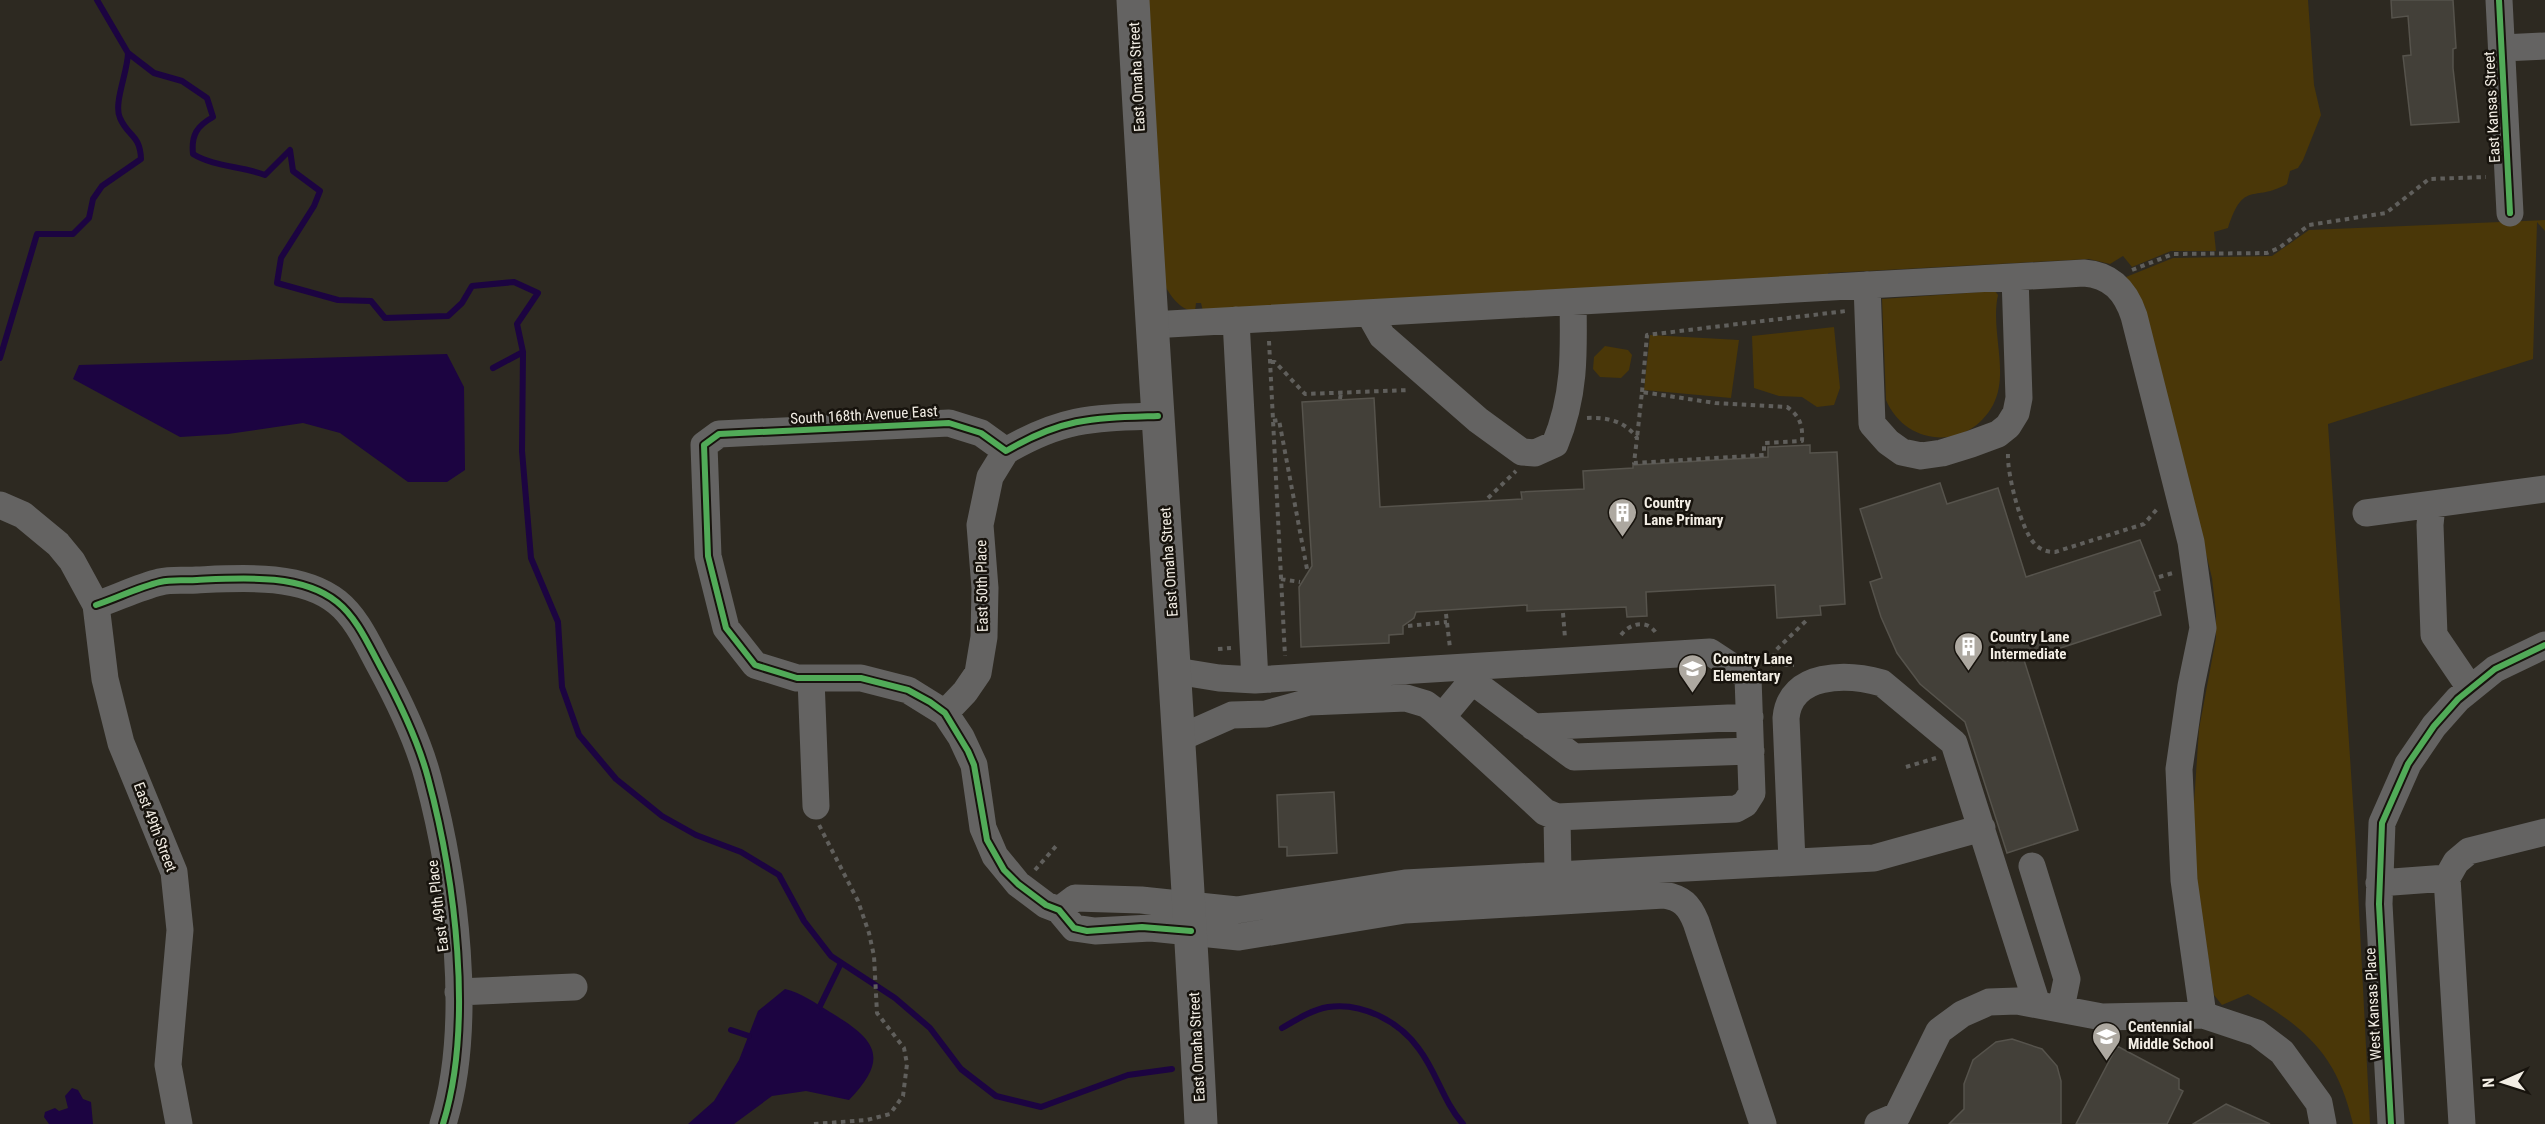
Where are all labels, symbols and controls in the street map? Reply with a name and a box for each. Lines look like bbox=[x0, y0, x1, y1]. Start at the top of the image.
street label: East Omaha Street bbox=[1125, 22, 1149, 132]
street label: East Kansas Street bbox=[2480, 51, 2504, 163]
street label: South 168th Avenue East bbox=[790, 402, 938, 428]
place label: Country Lane Primary bbox=[1644, 494, 1724, 529]
building icon: Country Lane Primary bbox=[1607, 496, 1639, 538]
street label: East Omaha Street bbox=[1156, 507, 1182, 617]
street label: East 50th Place bbox=[972, 540, 992, 632]
place label: Country Lane Intermediate bbox=[1990, 628, 2069, 663]
building icon: Country Lane Intermediate bbox=[1953, 630, 1985, 672]
place label: Country Lane Elementary bbox=[1713, 650, 1792, 685]
school or university icon: Country Lane Elementary bbox=[1676, 652, 1708, 694]
street label: East 49th Street bbox=[130, 780, 180, 874]
street label: East 49th Place bbox=[423, 859, 453, 953]
street label: West Kansas Place bbox=[2361, 947, 2385, 1061]
street label: East Omaha Street bbox=[1185, 992, 1209, 1102]
place label: Centennial Middle School bbox=[2128, 1018, 2214, 1053]
school or university icon: Centennial Middle School bbox=[2091, 1020, 2123, 1062]
north arrow bbox=[2473, 1052, 2533, 1112]
text: N bbox=[2479, 1077, 2498, 1088]

